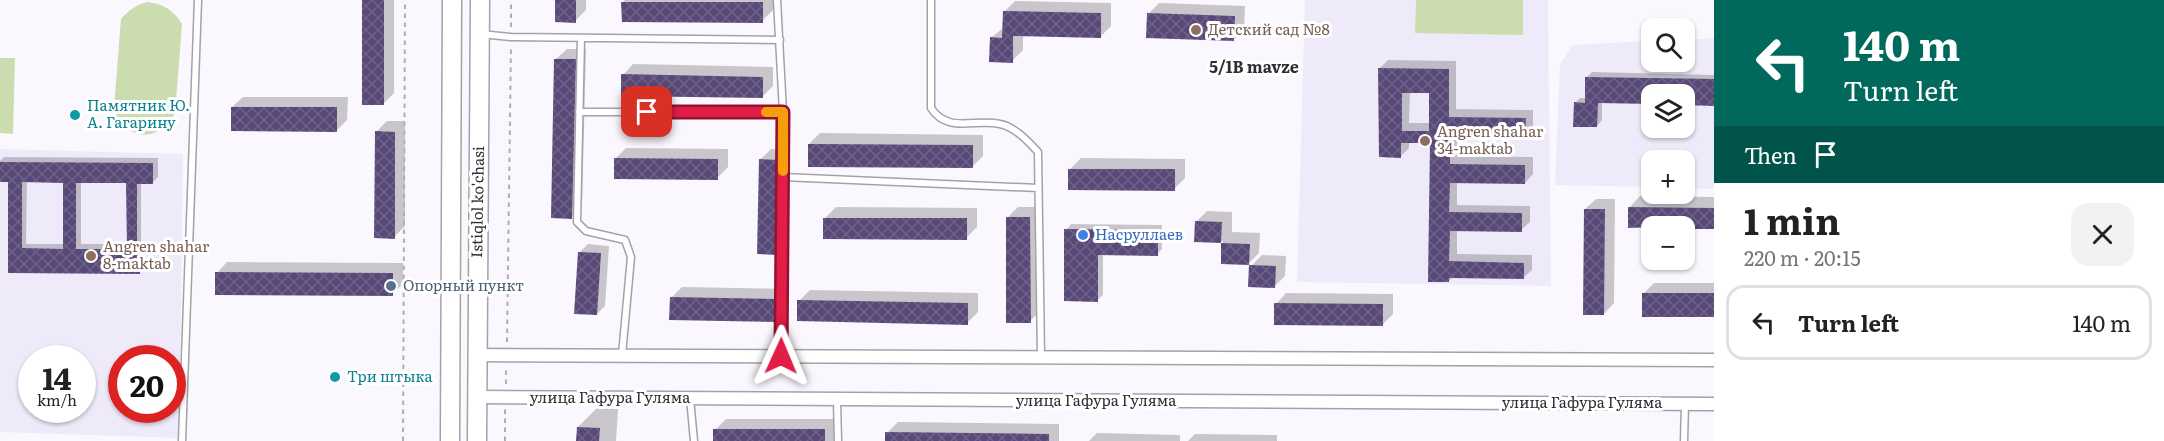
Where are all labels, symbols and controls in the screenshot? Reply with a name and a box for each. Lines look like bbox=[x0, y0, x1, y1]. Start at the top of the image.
text: 140 m bbox=[1843, 12, 1960, 74]
place label: Детский сад №8 bbox=[1208, 17, 1330, 40]
map controls bbox=[1641, 18, 1695, 270]
button: search bbox=[1641, 18, 1695, 72]
marker: Детский сад №8 bbox=[1189, 23, 1203, 37]
icon: left bbox=[1744, 24, 1822, 102]
district label: 5/1B mavze bbox=[1209, 54, 1299, 78]
text: Turn left bbox=[1843, 69, 1958, 109]
button: layers bbox=[1641, 84, 1695, 138]
pin bbox=[621, 86, 672, 137]
place label: Памятник Ю. А. Гагарину bbox=[87, 93, 190, 133]
icon: arrive bbox=[630, 95, 663, 128]
marker: Памятник Ю. А. Гагарину bbox=[68, 108, 82, 122]
place label: Angren shahar 34-maktab bbox=[1437, 119, 1543, 159]
marker: Angren shahar 34-maktab bbox=[1418, 134, 1432, 148]
text: Then bbox=[1744, 138, 1797, 171]
icon: arrive bbox=[1809, 138, 1842, 171]
street label: Istiqlol ko'chasi bbox=[464, 146, 489, 258]
button: + bbox=[1641, 150, 1695, 204]
text: 1 min bbox=[1744, 193, 1840, 246]
button: close bbox=[2071, 203, 2134, 266]
button: − bbox=[1641, 216, 1695, 270]
place label: Насруллаев bbox=[1095, 222, 1183, 245]
marker: Насруллаев bbox=[1076, 228, 1090, 242]
place label: Angren shahar 8-maktab bbox=[103, 234, 209, 274]
text: 220 m · 20:15 bbox=[1744, 242, 1861, 272]
marker: Angren shahar 8-maktab bbox=[84, 249, 98, 263]
place label: Опорный пункт bbox=[403, 273, 524, 296]
marker: Опорный пункт bbox=[384, 279, 398, 293]
icon: left bbox=[1747, 306, 1780, 339]
text: Turn left bbox=[1798, 306, 1899, 339]
text: 140 m bbox=[2072, 306, 2131, 339]
position arrow bbox=[749, 324, 813, 388]
speed limit sign: 20 bbox=[108, 345, 186, 423]
text: 14 bbox=[42, 355, 72, 399]
place label: Три штыка bbox=[347, 364, 434, 387]
marker: Три штыка bbox=[328, 370, 342, 384]
street label: улица Гафура Гуляма bbox=[530, 385, 691, 408]
text: km/h bbox=[37, 388, 77, 411]
street label: улица Гафура Гуляма bbox=[1016, 388, 1177, 411]
street label: улица Гафура Гуляма bbox=[1502, 390, 1663, 413]

